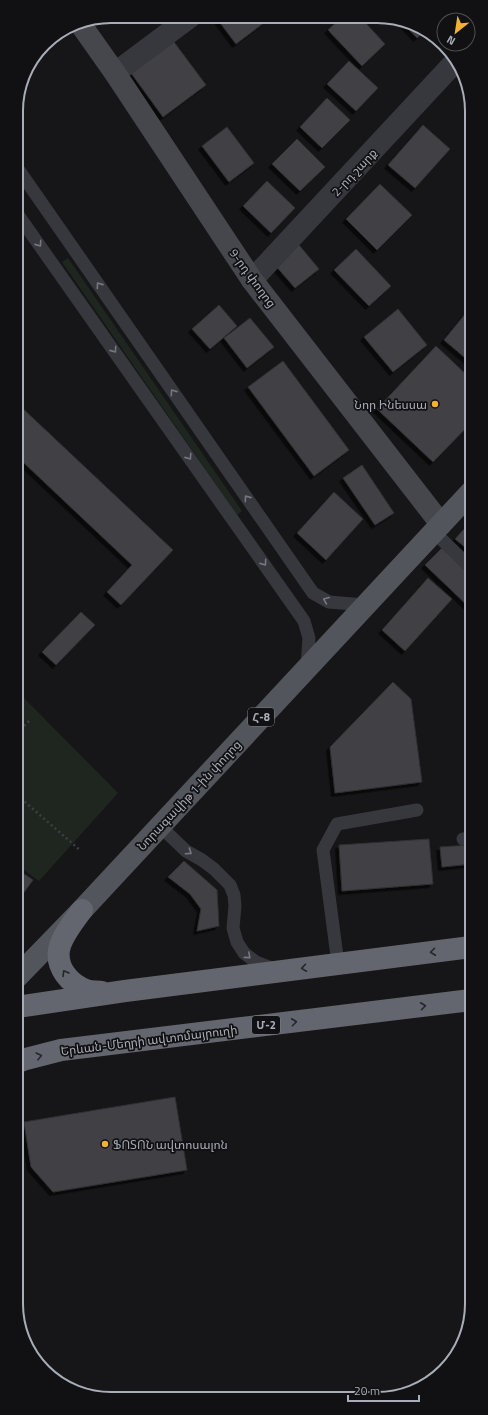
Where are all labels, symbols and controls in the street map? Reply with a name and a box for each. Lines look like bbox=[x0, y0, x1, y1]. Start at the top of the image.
north arrow bbox=[436, 12, 476, 52]
text: N bbox=[444, 32, 458, 49]
street label: 2-րդ շարք bbox=[327, 144, 381, 200]
one-way arrow bbox=[34, 240, 42, 247]
street label: 9-րդ փողոց bbox=[225, 244, 281, 312]
one-way arrow bbox=[96, 282, 104, 289]
one-way arrow bbox=[109, 346, 116, 353]
one-way arrow bbox=[171, 389, 178, 396]
place label: Նոր Ինեսսա bbox=[354, 395, 427, 414]
marker: Նոր Ինեսսա bbox=[430, 399, 440, 409]
one-way arrow bbox=[184, 452, 191, 459]
one-way arrow bbox=[245, 496, 252, 503]
one-way arrow bbox=[259, 559, 266, 566]
one-way arrow bbox=[323, 596, 330, 604]
road number: Հ-8 bbox=[248, 708, 274, 726]
street label: Նորագավիթ 1-ին փողոց bbox=[132, 735, 246, 855]
one-way arrow bbox=[184, 847, 191, 854]
one-way arrow bbox=[430, 947, 436, 956]
one-way arrow bbox=[244, 951, 251, 958]
one-way arrow bbox=[301, 963, 307, 972]
one-way arrow bbox=[62, 970, 69, 977]
one-way arrow bbox=[420, 1002, 426, 1011]
road number: Մ-2 bbox=[252, 1016, 280, 1034]
one-way arrow bbox=[291, 1018, 297, 1027]
street label: Երևան-Մեղրի ավտոմայրուղի bbox=[60, 1020, 238, 1060]
one-way arrow bbox=[36, 1052, 42, 1060]
place label: ՖՈՏՈՆ ավտոսալոն bbox=[113, 1135, 228, 1154]
marker: ՖՈՏՈՆ ավտոսալոն bbox=[100, 1139, 110, 1149]
scale bar bbox=[348, 1377, 419, 1403]
text: 20 m bbox=[354, 1381, 380, 1400]

